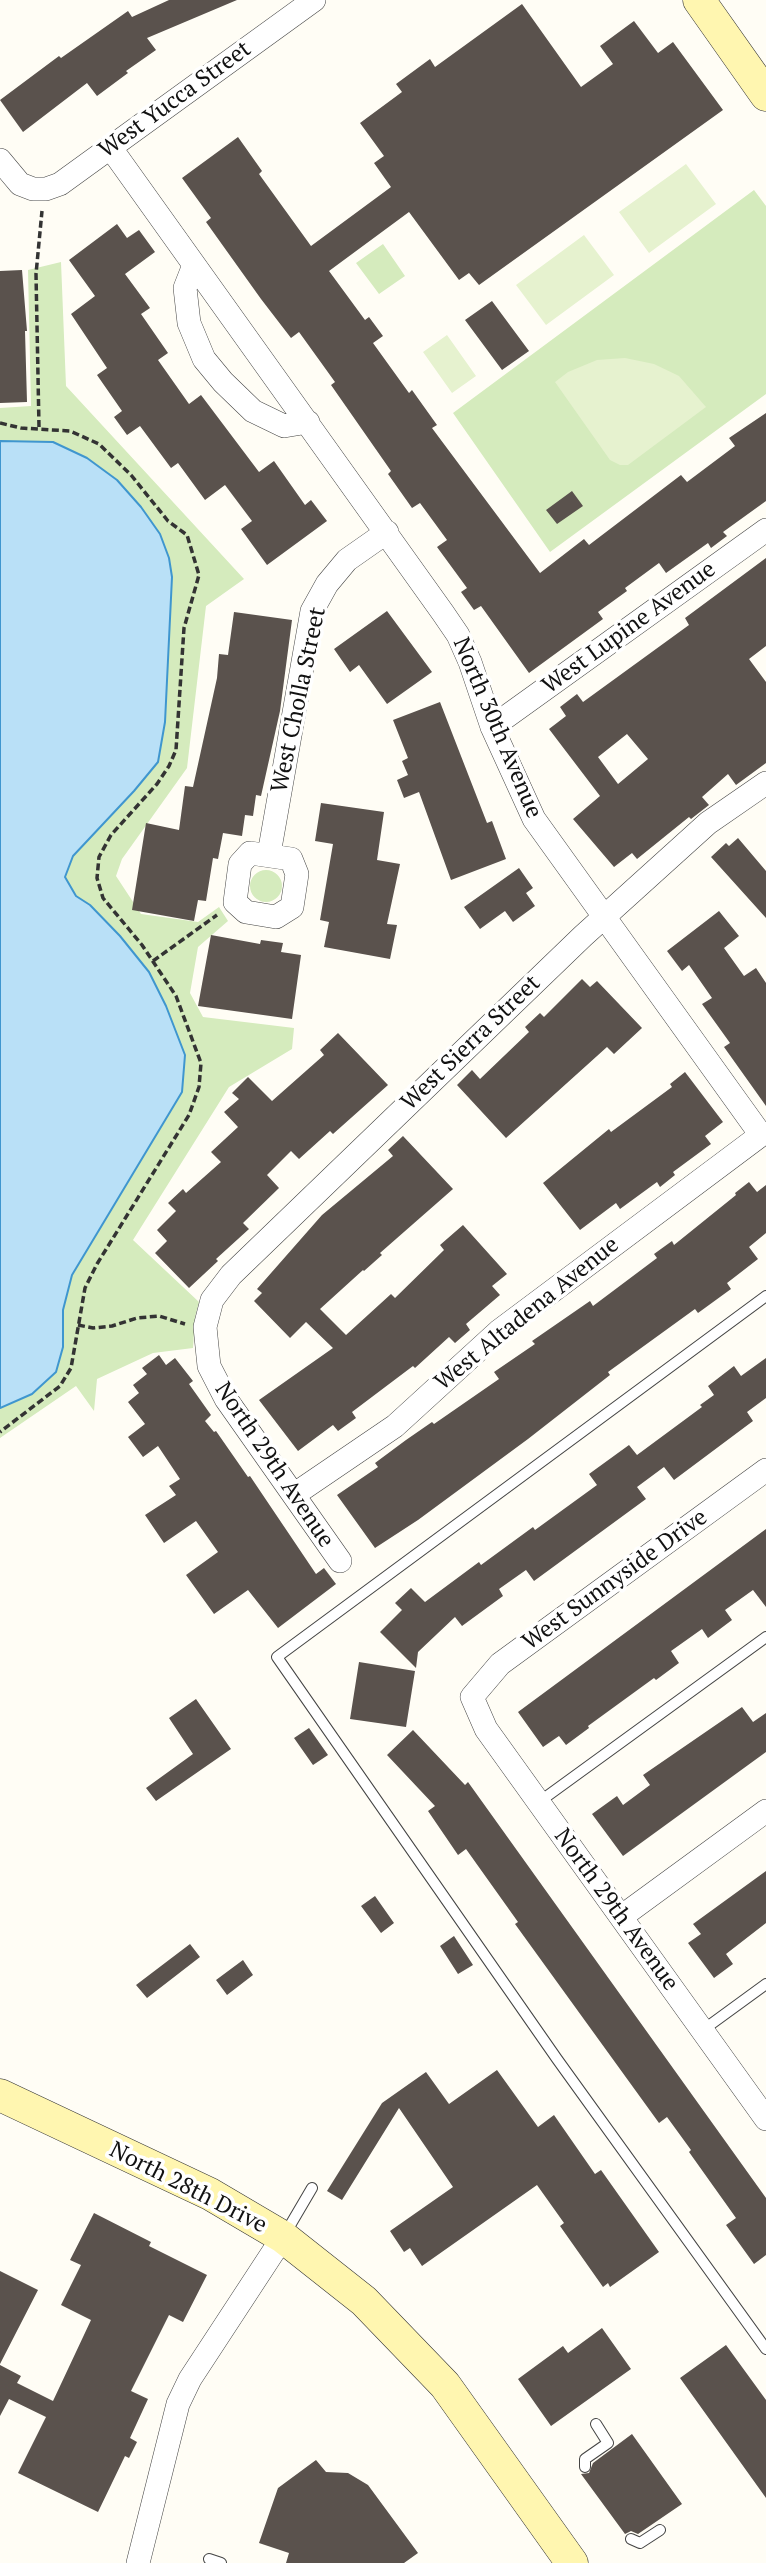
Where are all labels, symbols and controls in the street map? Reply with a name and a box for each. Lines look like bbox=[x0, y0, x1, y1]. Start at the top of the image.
street label: West Yucca Street bbox=[94, 36, 256, 164]
street label: West Lupine Avenue bbox=[537, 556, 721, 700]
street label: West Cholla Street bbox=[266, 605, 332, 795]
street label: North 30th Avenue bbox=[447, 634, 547, 822]
street label: West Sierra Street bbox=[396, 970, 546, 1116]
street label: West Altadena Avenue bbox=[429, 1231, 625, 1397]
street label: North 29th Avenue bbox=[208, 1377, 340, 1553]
street label: West Sunnyside Drive bbox=[517, 1504, 713, 1656]
street label: North 29th Avenue bbox=[548, 1824, 684, 1996]
street label: North 28th Drive bbox=[105, 2136, 271, 2240]

